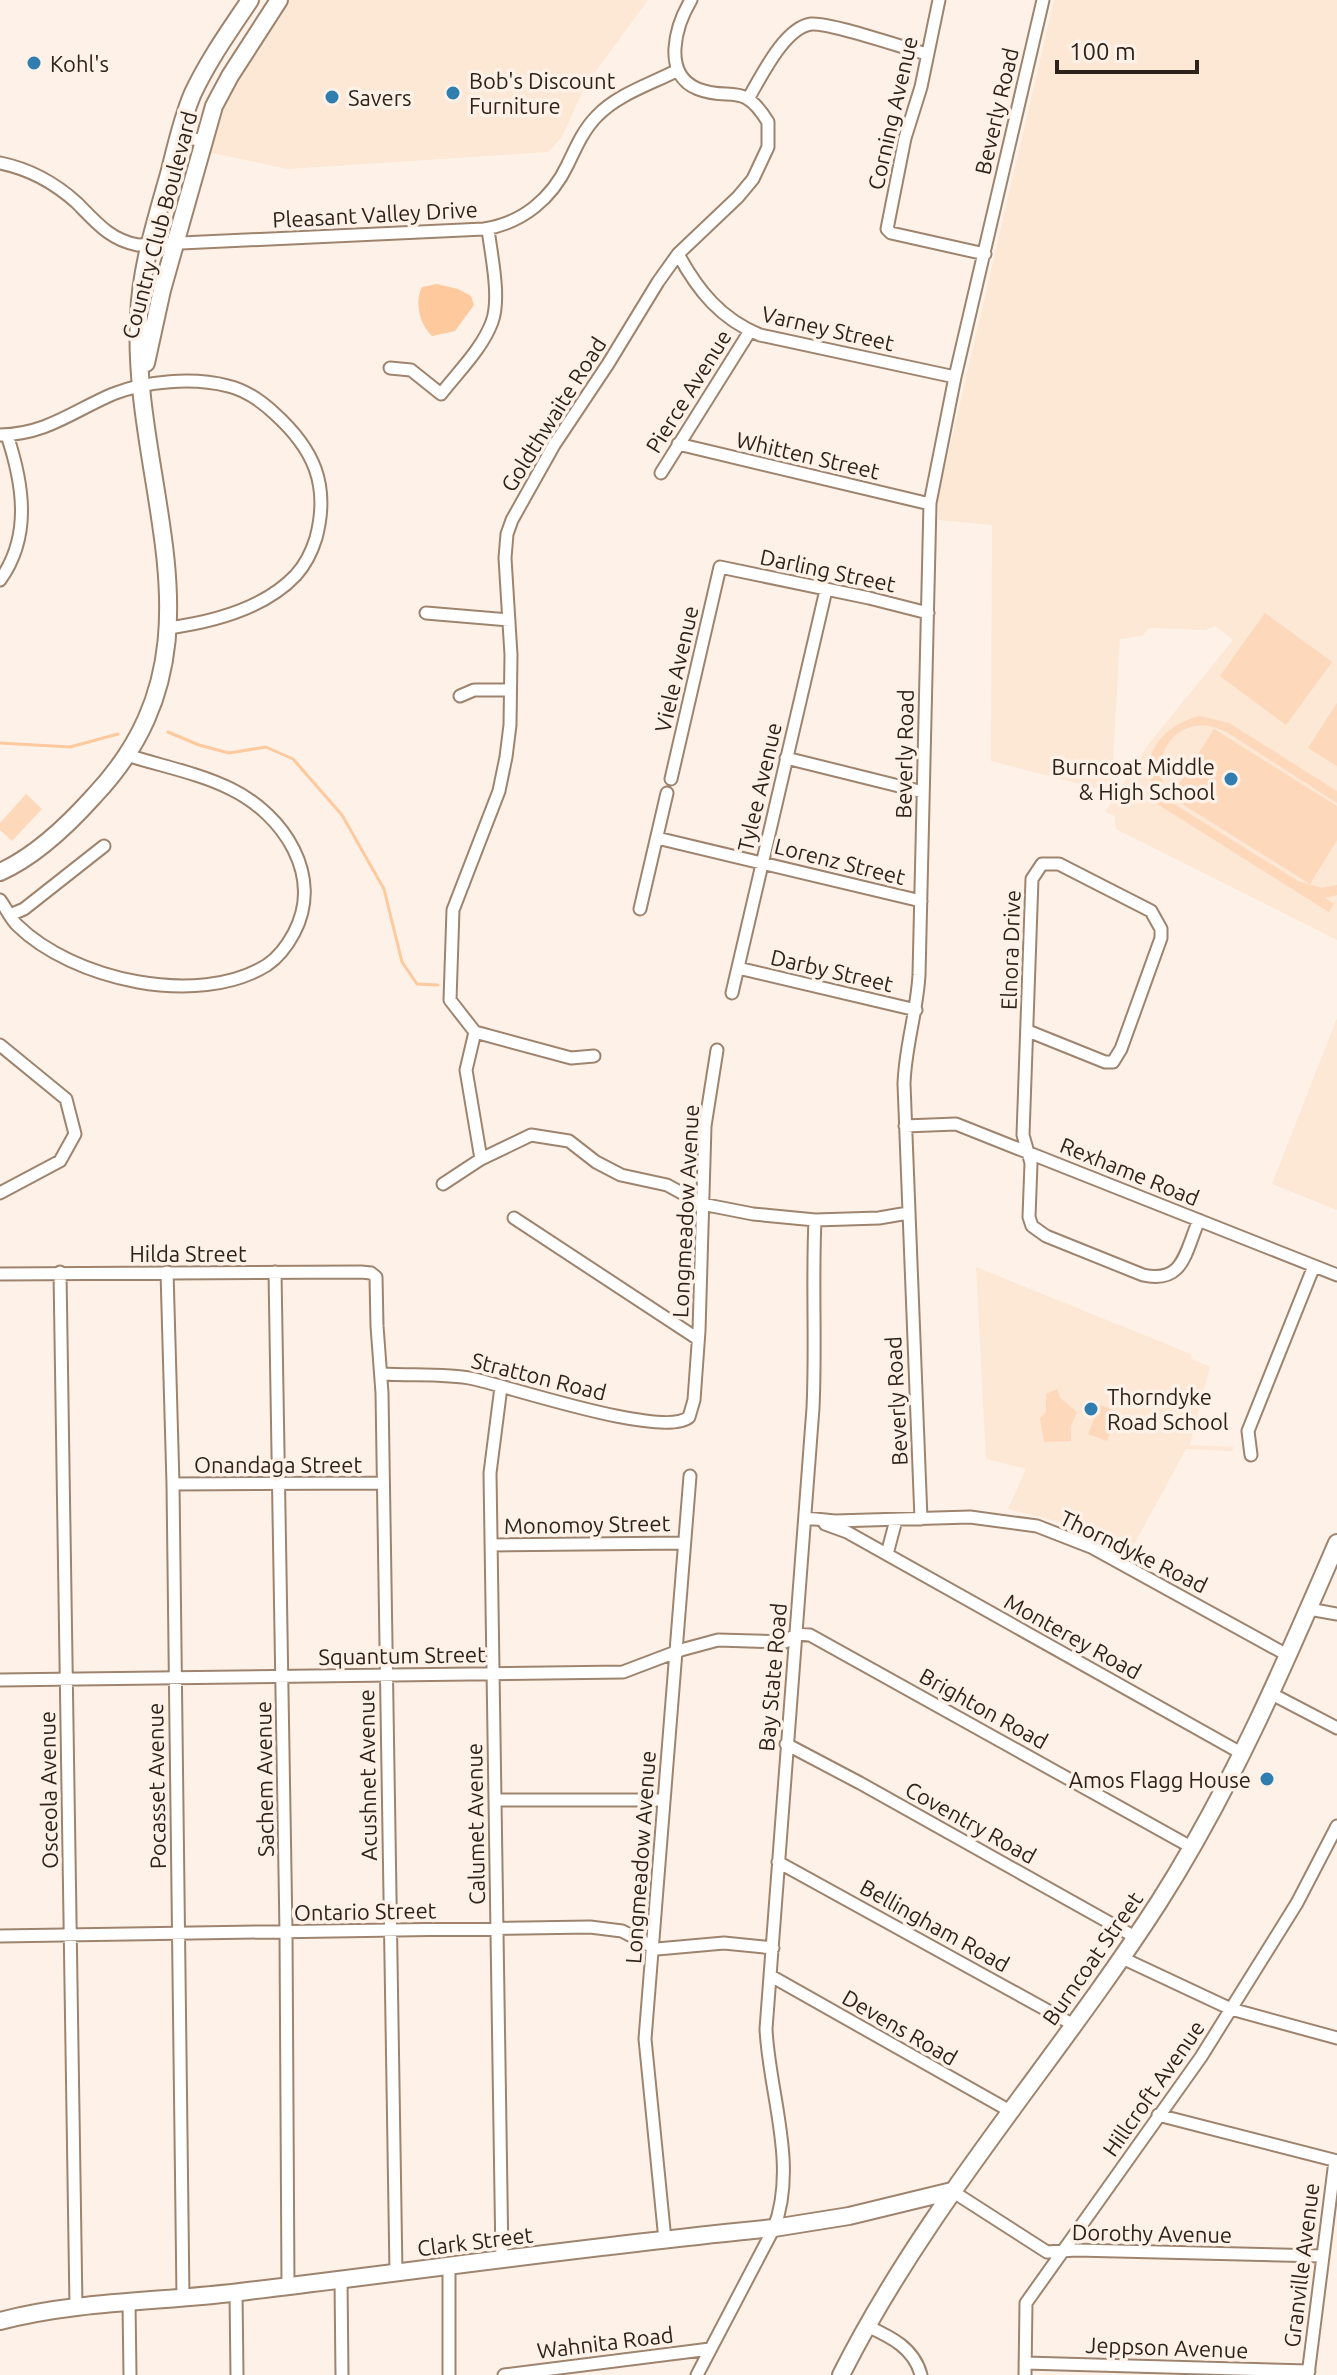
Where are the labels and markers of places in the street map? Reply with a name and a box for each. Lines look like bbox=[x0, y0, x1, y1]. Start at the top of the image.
place label: Kohl's bbox=[50, 51, 109, 76]
marker: Kohl's bbox=[25, 54, 43, 72]
place label: Bob's Discount Furniture bbox=[469, 68, 616, 118]
marker: Bob's Discount Furniture bbox=[444, 84, 462, 102]
place label: Savers bbox=[348, 85, 412, 110]
marker: Savers bbox=[323, 88, 341, 106]
place label: Burncoat Middle & High School bbox=[1051, 754, 1215, 804]
marker: Burncoat Middle & High School bbox=[1222, 770, 1240, 788]
place label: Thorndyke Road School bbox=[1107, 1384, 1229, 1434]
marker: Thorndyke Road School bbox=[1082, 1400, 1100, 1418]
place label: Amos Flagg House bbox=[1069, 1767, 1251, 1792]
marker: Amos Flagg House bbox=[1258, 1770, 1276, 1788]

